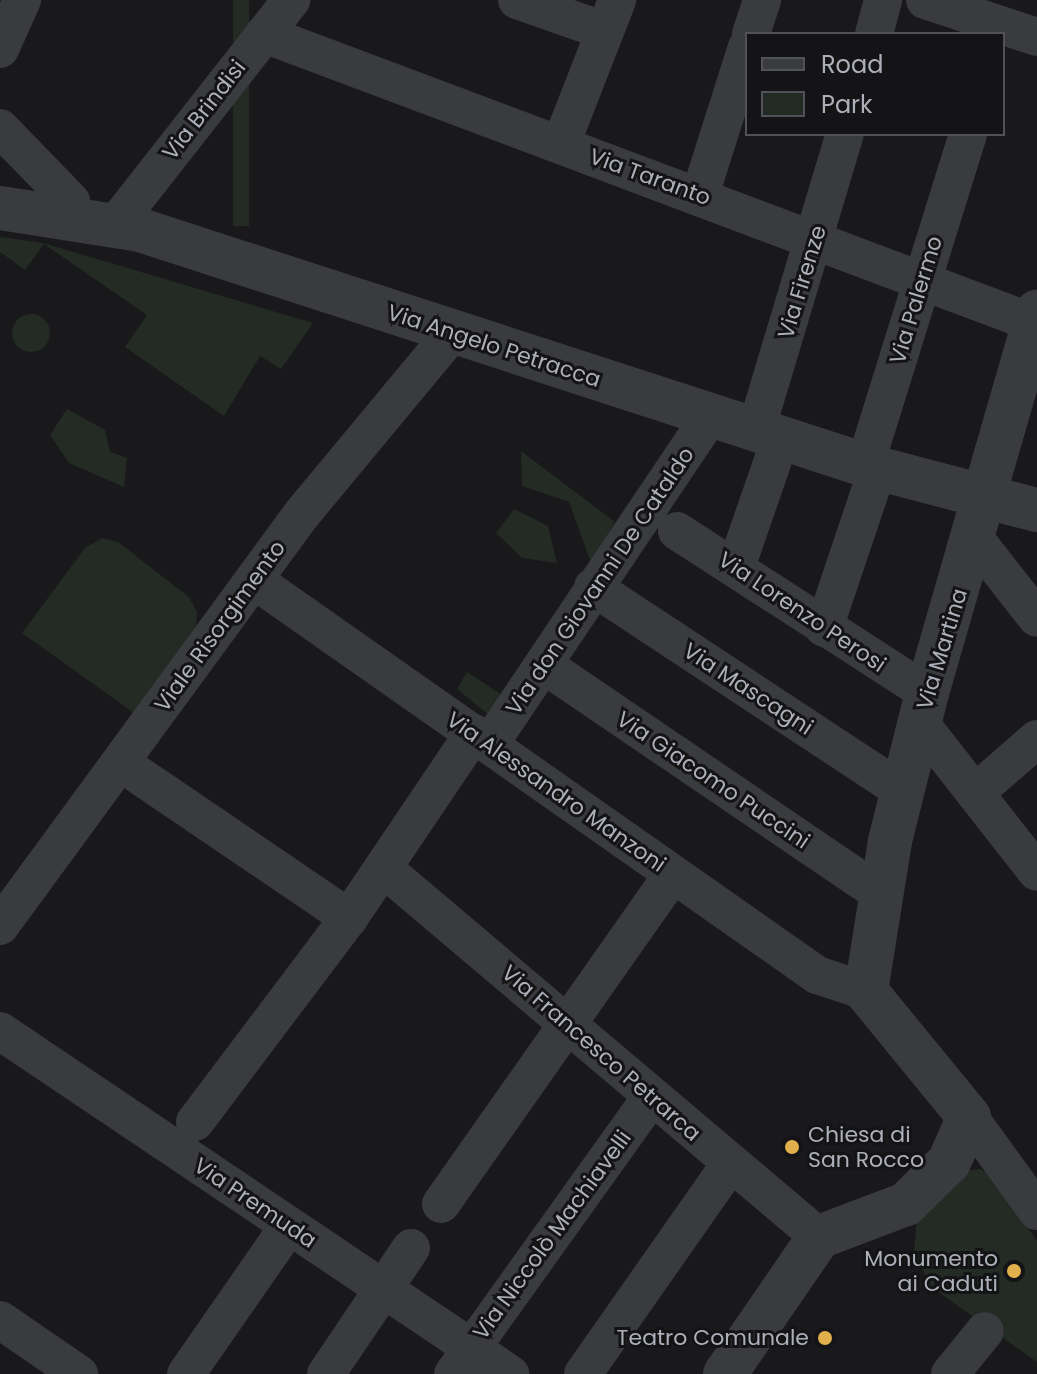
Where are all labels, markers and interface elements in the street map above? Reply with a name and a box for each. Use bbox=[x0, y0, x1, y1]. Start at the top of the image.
legend bbox=[745, 32, 1005, 136]
text: Road bbox=[821, 48, 883, 81]
street label: Via Brindisi bbox=[157, 55, 251, 165]
text: Park bbox=[821, 88, 872, 121]
street label: Via Taranto bbox=[586, 143, 714, 211]
street label: Via Firenze bbox=[772, 222, 832, 342]
street label: Via Palermo bbox=[884, 233, 948, 367]
street label: Via Angelo Petracca bbox=[384, 299, 604, 393]
street label: Via don Giovanni De Cataldo bbox=[500, 442, 700, 720]
street label: Viale Risorgimento bbox=[149, 535, 291, 717]
street label: Via Lorenzo Perosi bbox=[713, 546, 891, 678]
street label: Via Martina bbox=[911, 585, 973, 713]
street label: Via Mascagni bbox=[678, 637, 818, 741]
street label: Via Alessandro Manzoni bbox=[441, 706, 671, 878]
street label: Via Giacomo Puccini bbox=[612, 706, 814, 854]
street label: Via Francesco Petrarca bbox=[496, 959, 706, 1147]
place label: Chiesa di San Rocco bbox=[808, 1121, 924, 1172]
street label: Via Niccolò Machiavelli bbox=[467, 1125, 637, 1345]
marker: Chiesa di San Rocco bbox=[783, 1138, 801, 1156]
street label: Via Premuda bbox=[189, 1152, 321, 1254]
place label: Monumento ai Caduti bbox=[864, 1245, 998, 1296]
marker: Monumento ai Caduti bbox=[1005, 1262, 1023, 1280]
place label: Teatro Comunale bbox=[617, 1325, 809, 1351]
marker: Teatro Comunale bbox=[816, 1329, 834, 1347]

